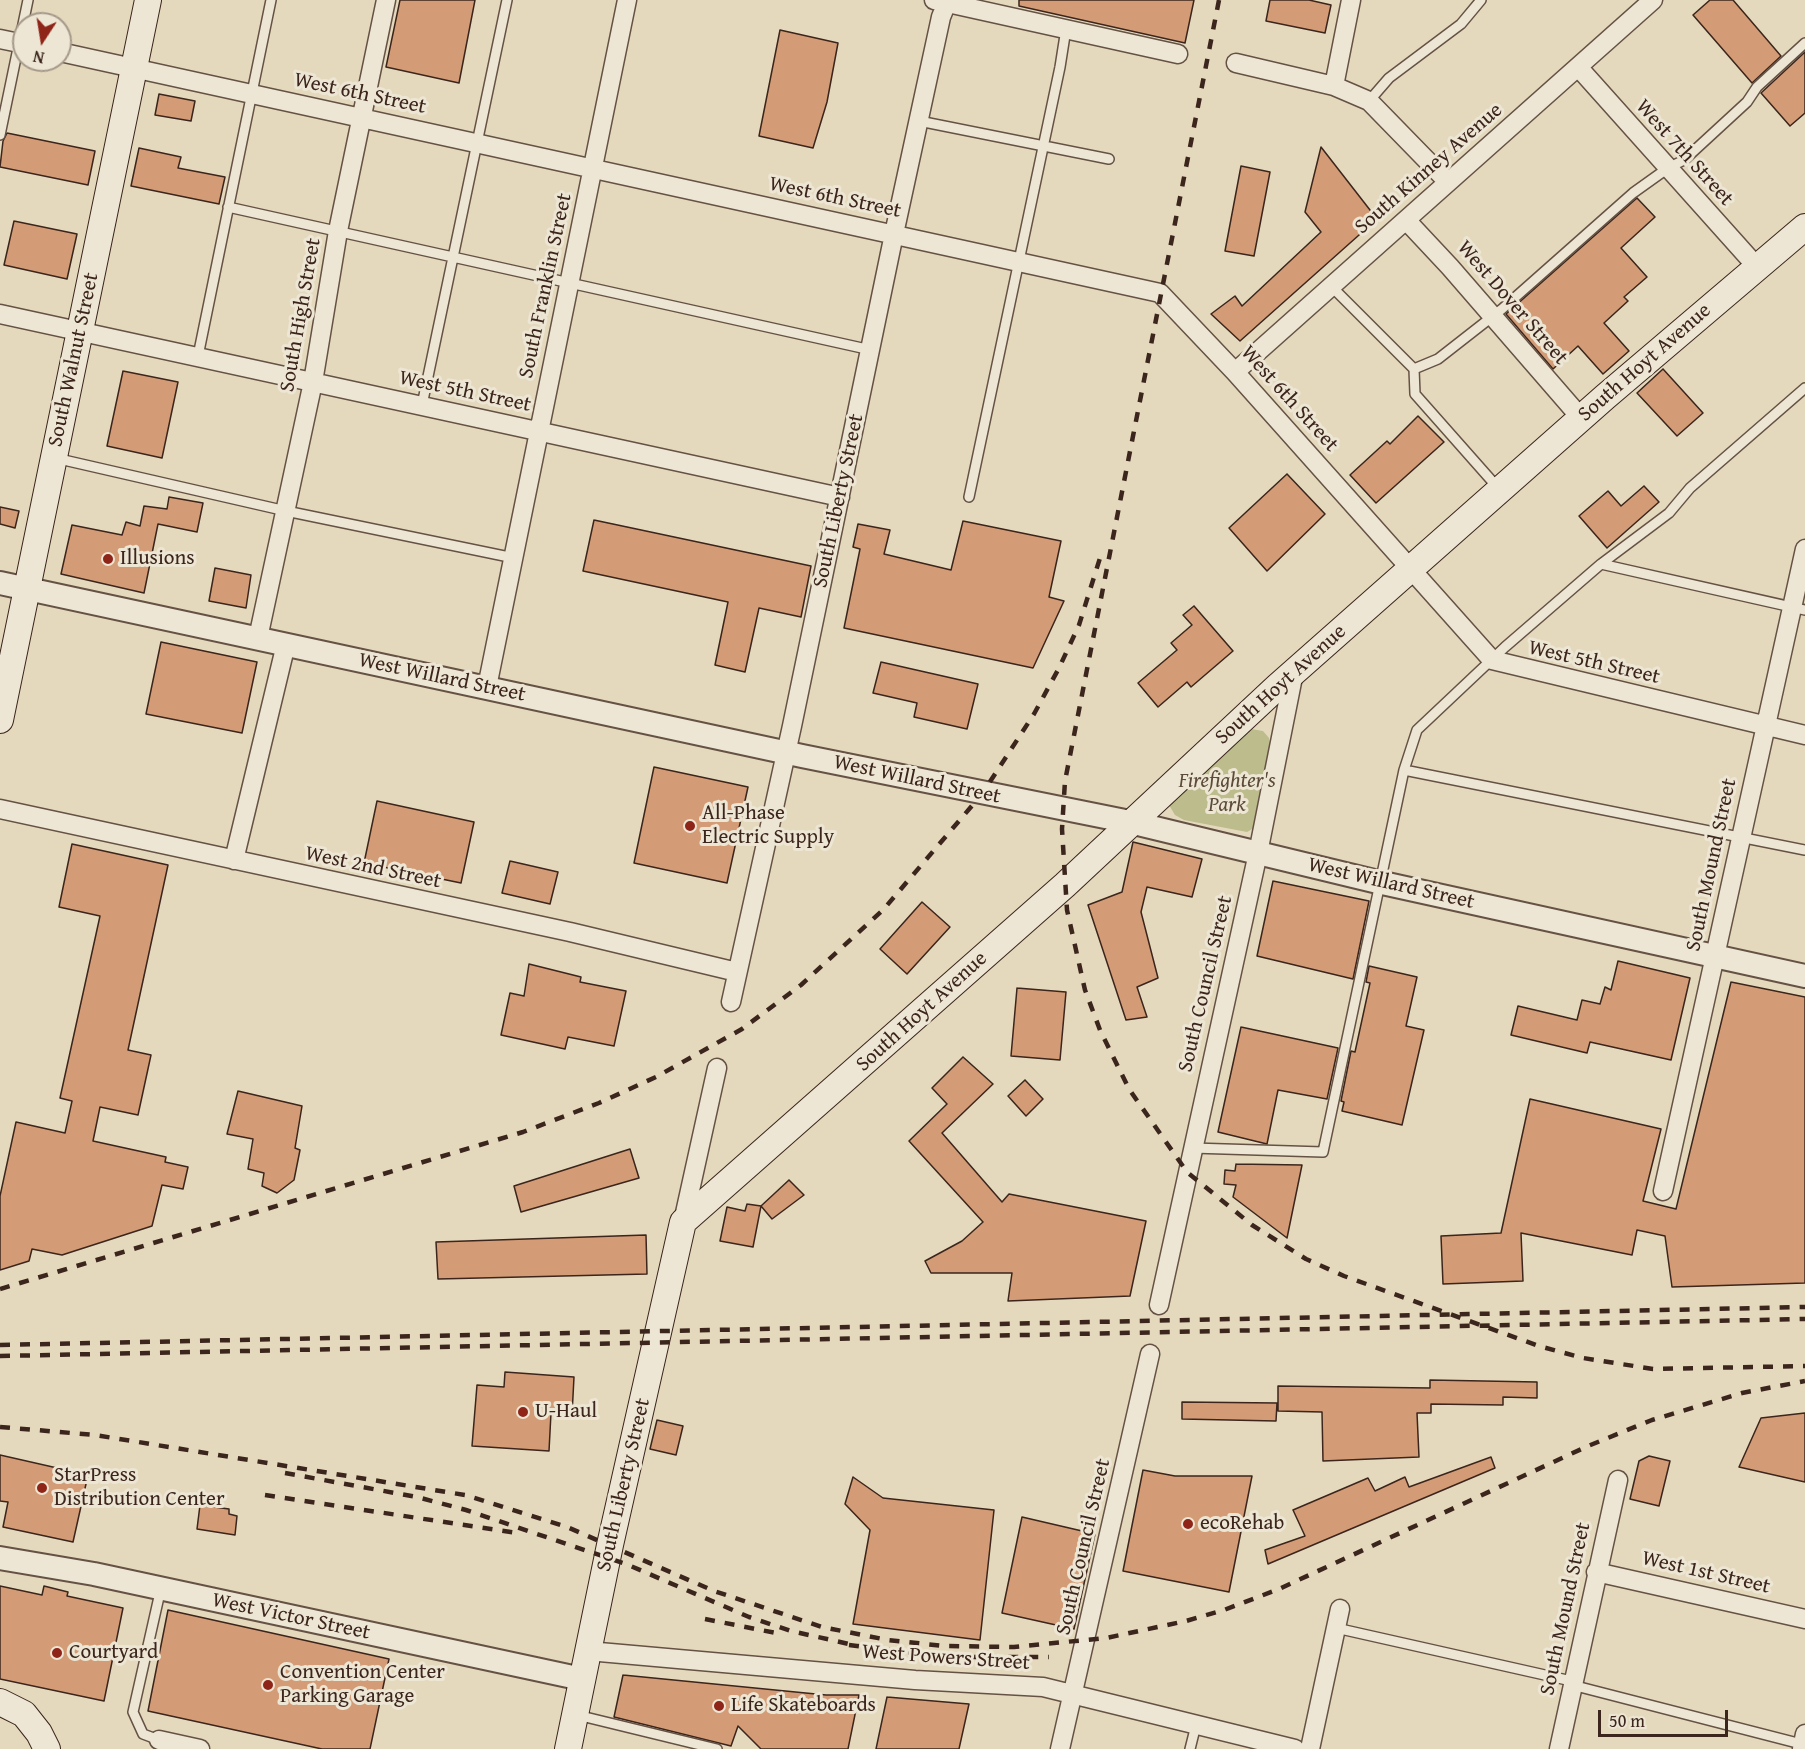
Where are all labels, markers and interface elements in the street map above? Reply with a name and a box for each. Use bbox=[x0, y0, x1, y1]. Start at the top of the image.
north arrow bbox=[12, 12, 72, 72]
text: N bbox=[31, 45, 46, 71]
street label: West 6th Street bbox=[292, 68, 428, 120]
street label: West 7th Street bbox=[1630, 95, 1738, 211]
street label: South Kinney Avenue bbox=[1350, 98, 1508, 240]
street label: West 6th Street bbox=[767, 172, 903, 224]
street label: South Franklin Street bbox=[514, 191, 578, 381]
street label: South High Street bbox=[275, 236, 327, 394]
street label: West Dover Street bbox=[1451, 236, 1573, 370]
street label: South Walnut Street bbox=[43, 271, 105, 449]
street label: South Hoyt Avenue bbox=[1573, 298, 1717, 428]
street label: West 6th Street bbox=[1235, 341, 1343, 457]
street label: West 5th Street bbox=[397, 366, 533, 418]
street label: South Liberty Street bbox=[808, 412, 870, 590]
place label: Illusions bbox=[120, 546, 195, 572]
marker: Illusions bbox=[101, 552, 115, 566]
street label: South Hoyt Avenue bbox=[1210, 619, 1352, 751]
street label: West 5th Street bbox=[1526, 636, 1662, 690]
street label: West Willard Street bbox=[356, 648, 528, 708]
street label: West Willard Street bbox=[831, 750, 1003, 810]
park label: Firefighter's Park bbox=[1178, 769, 1276, 819]
street label: South Mound Street bbox=[1681, 776, 1743, 954]
place label: All-Phase Electric Supply bbox=[702, 801, 834, 851]
marker: All-Phase Electric Supply bbox=[683, 819, 697, 833]
street label: West 2nd Street bbox=[303, 841, 443, 895]
street label: West Willard Street bbox=[1305, 853, 1477, 915]
street label: South Council Street bbox=[1173, 893, 1239, 1075]
street label: South Hoyt Avenue bbox=[851, 946, 993, 1078]
street label: South Liberty Street bbox=[592, 1396, 656, 1574]
place label: U-Haul bbox=[535, 1399, 597, 1425]
marker: U-Haul bbox=[516, 1405, 530, 1419]
street label: South Council Street bbox=[1051, 1456, 1117, 1638]
place label: StarPress Distribution Center bbox=[54, 1463, 225, 1513]
marker: StarPress Distribution Center bbox=[35, 1481, 49, 1495]
place label: ecoRehab bbox=[1200, 1511, 1284, 1537]
marker: ecoRehab bbox=[1181, 1517, 1195, 1531]
street label: South Mound Street bbox=[1535, 1520, 1597, 1698]
street label: West 1st Street bbox=[1639, 1546, 1773, 1600]
street label: West Victor Street bbox=[210, 1588, 372, 1646]
place label: Courtyard bbox=[69, 1640, 158, 1666]
street label: West Powers Street bbox=[861, 1640, 1031, 1676]
marker: Courtyard bbox=[50, 1646, 64, 1660]
place label: Convention Center Parking Garage bbox=[280, 1660, 445, 1710]
marker: Convention Center Parking Garage bbox=[261, 1678, 275, 1692]
place label: Life Skateboards bbox=[731, 1693, 876, 1719]
scale bar bbox=[1601, 1698, 1732, 1736]
marker: Life Skateboards bbox=[712, 1699, 726, 1713]
text: 50 m bbox=[1609, 1707, 1645, 1734]

